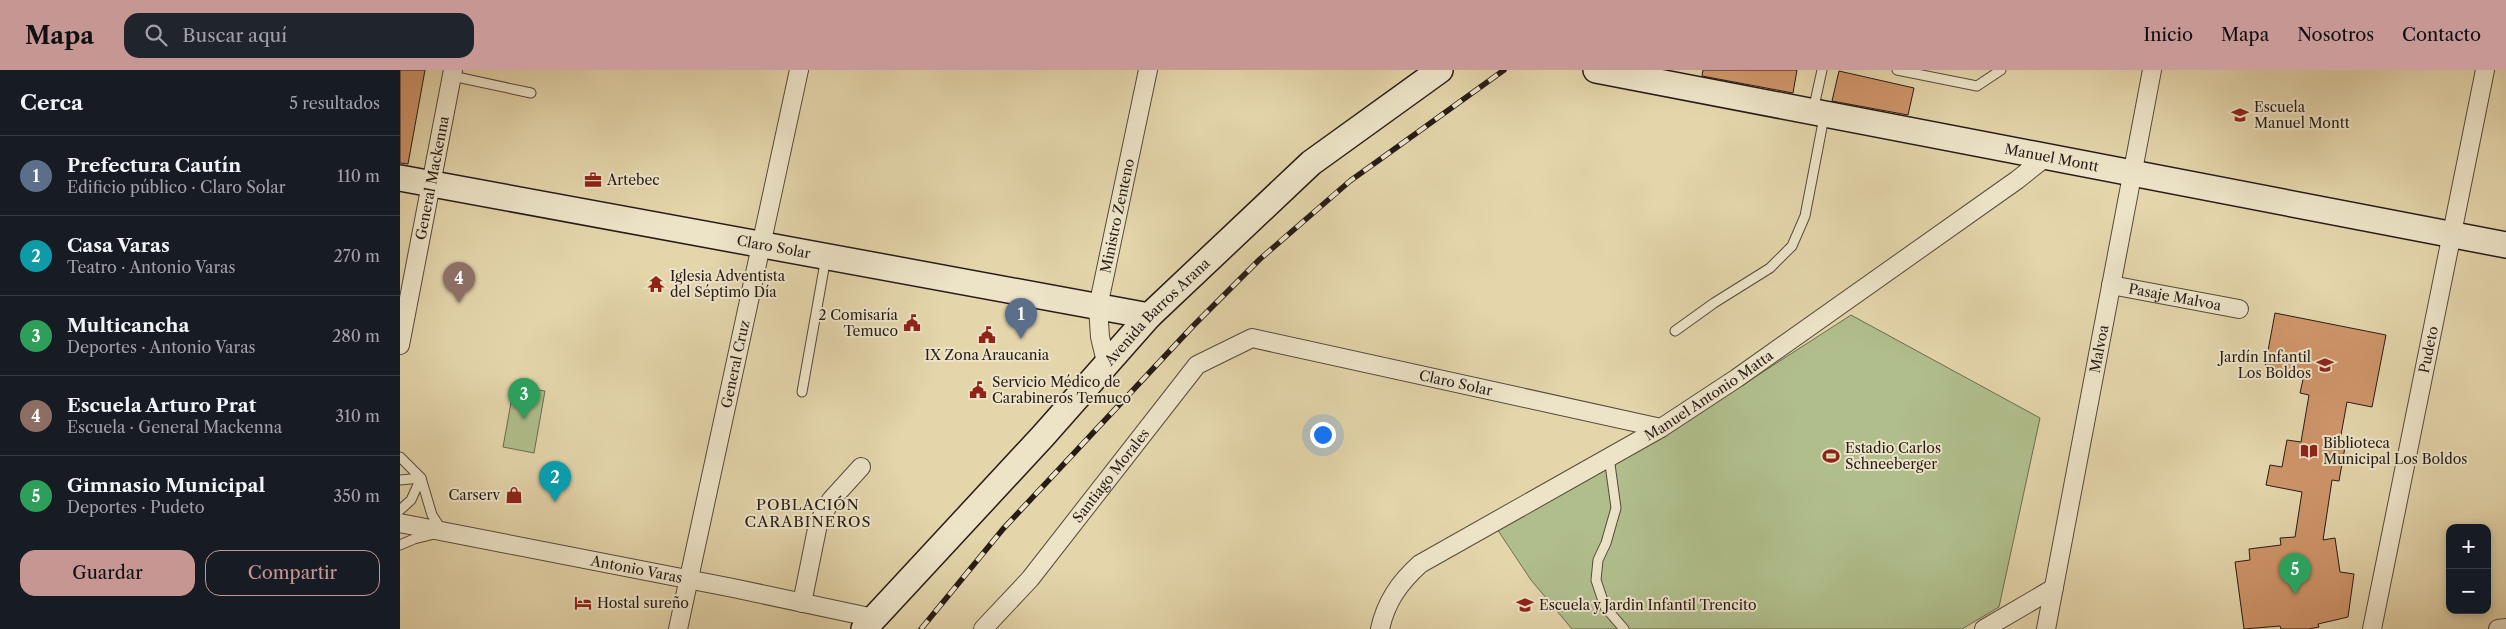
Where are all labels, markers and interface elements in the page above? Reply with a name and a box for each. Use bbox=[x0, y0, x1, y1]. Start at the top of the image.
search box bbox=[124, 13, 474, 58]
text: Mapa bbox=[25, 21, 94, 50]
icon: search bbox=[142, 21, 170, 49]
text: Buscar aquí bbox=[182, 24, 287, 47]
text: Inicio bbox=[2144, 24, 2193, 46]
text: Mapa bbox=[2221, 24, 2269, 46]
text: Nosotros bbox=[2297, 24, 2374, 46]
text: Contacto bbox=[2402, 24, 2481, 46]
text: Cerca bbox=[20, 90, 83, 115]
text: 5 resultados bbox=[289, 93, 380, 113]
place label: Escuela Manuel Montt bbox=[2254, 98, 2350, 132]
school or university icon: Escuela Manuel Montt bbox=[2230, 105, 2250, 125]
street label: General Mackenna bbox=[411, 114, 453, 242]
street label: Manuel Montt bbox=[2003, 140, 2100, 176]
text: Prefectura Cautín bbox=[67, 154, 241, 177]
street label: Ministro Zenteno bbox=[1096, 157, 1138, 275]
text: 1 bbox=[32, 166, 40, 186]
text: 110 m bbox=[337, 166, 380, 186]
office icon: Artebec bbox=[583, 170, 603, 190]
place label: Artebec bbox=[606, 171, 660, 189]
text: Edificio público · Claro Solar bbox=[67, 177, 286, 197]
street label: Claro Solar bbox=[735, 231, 812, 263]
text: Casa Varas bbox=[67, 234, 170, 257]
text: 2 bbox=[31, 246, 41, 266]
text: 270 m bbox=[334, 246, 380, 266]
street label: Avenida Barros Arana bbox=[1100, 254, 1214, 370]
text: Teatro · Antonio Varas bbox=[67, 257, 236, 277]
pin: 4 bbox=[443, 262, 475, 303]
place label: Iglesia Adventista del Séptimo Día bbox=[670, 267, 786, 301]
temple icon: Iglesia Adventista del Séptimo Día bbox=[646, 274, 666, 294]
street label: Pasaje Malvoa bbox=[2127, 279, 2223, 315]
pin: 1 bbox=[1005, 298, 1037, 339]
place label: 2 Comisaría Temuco bbox=[819, 306, 899, 340]
public building icon: 2 Comisaría Temuco bbox=[902, 313, 922, 333]
text: Multicancha bbox=[67, 314, 189, 337]
street label: General Cruz bbox=[717, 319, 754, 410]
street label: Malvoa bbox=[2086, 323, 2113, 375]
street label: Pudeto bbox=[2415, 324, 2442, 375]
public building icon: IX Zona Araucania bbox=[977, 325, 997, 345]
text: 3 bbox=[31, 326, 41, 346]
text: 280 m bbox=[332, 326, 380, 346]
text: Deportes · Antonio Varas bbox=[67, 337, 256, 357]
place label: IX Zona Araucania bbox=[925, 346, 1050, 364]
street label: Manuel Antonio Matta bbox=[1641, 346, 1777, 445]
place label: Jardín Infantil Los Boldos bbox=[2217, 348, 2311, 382]
school or university icon: Jardín Infantil Los Boldos bbox=[2315, 355, 2335, 375]
street label: Claro Solar bbox=[1417, 366, 1494, 400]
place label: Servicio Médico de Carabineros Temuco bbox=[992, 373, 1131, 407]
pin: 3 bbox=[508, 378, 540, 419]
public building icon: Servicio Médico de Carabineros Temuco bbox=[968, 380, 988, 400]
text: Escuela Arturo Prat bbox=[67, 394, 256, 417]
text: 4 bbox=[31, 406, 41, 426]
text: 310 m bbox=[335, 406, 380, 426]
text: Escuela · General Mackenna bbox=[67, 417, 282, 437]
your location bbox=[1310, 422, 1336, 448]
street label: Santiago Morales bbox=[1069, 425, 1153, 526]
place label: Biblioteca Municipal Los Boldos bbox=[2323, 434, 2467, 468]
place label: Estadio Carlos Schneeberger bbox=[1845, 439, 1941, 473]
library icon: Biblioteca Municipal Los Boldos bbox=[2299, 441, 2319, 461]
sports icon: Estadio Carlos Schneeberger bbox=[1821, 446, 1841, 466]
pin: 2 bbox=[539, 461, 571, 502]
text: Gimnasio Municipal bbox=[67, 474, 265, 497]
shop icon: Carserv bbox=[504, 485, 524, 505]
text: 5 bbox=[32, 486, 40, 506]
text: 350 m bbox=[333, 486, 380, 506]
place label: Carserv bbox=[449, 486, 500, 504]
district label: POBLACIÓN CARABINEROS bbox=[745, 495, 871, 531]
text: Deportes · Pudeto bbox=[67, 497, 205, 517]
map controls bbox=[2446, 524, 2491, 614]
button: + bbox=[2446, 524, 2491, 569]
button: Guardar bbox=[20, 550, 195, 596]
button: Compartir bbox=[205, 550, 380, 596]
street label: Antonio Varas bbox=[588, 551, 684, 587]
pin: 5 bbox=[2279, 553, 2311, 594]
button: − bbox=[2446, 569, 2491, 614]
hotel icon: Hostal sureño bbox=[573, 593, 593, 613]
place label: Hostal sureño bbox=[597, 594, 689, 612]
school or university icon: Escuela y Jardin Infantil Trencito bbox=[1515, 595, 1535, 615]
place label: Escuela y Jardin Infantil Trencito bbox=[1539, 596, 1756, 614]

